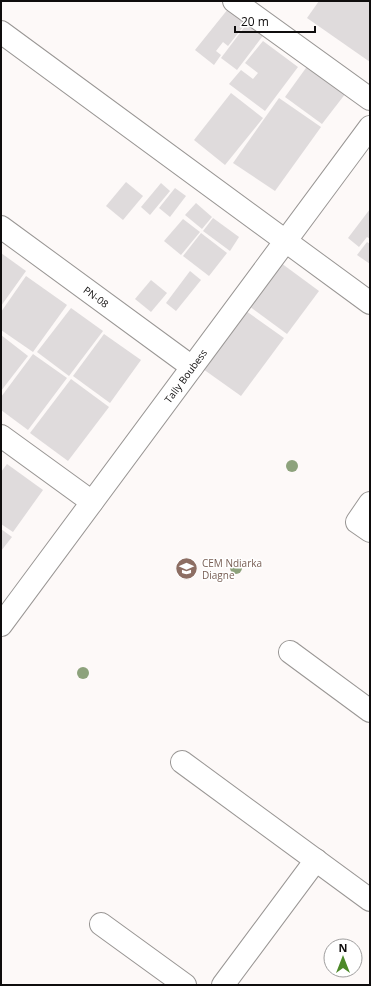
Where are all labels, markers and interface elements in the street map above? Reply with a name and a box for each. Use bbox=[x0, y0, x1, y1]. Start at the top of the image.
scale bar bbox=[235, 8, 315, 34]
text: 20 m bbox=[241, 13, 269, 30]
street label: PN-08 bbox=[81, 283, 112, 311]
street label: Tally Boubess bbox=[161, 346, 210, 406]
school or university icon: CEM Ndiarka Diagne bbox=[174, 556, 200, 582]
place label: CEM Ndiarka Diagne bbox=[202, 556, 262, 582]
north arrow bbox=[323, 938, 363, 978]
text: N bbox=[339, 940, 347, 955]

